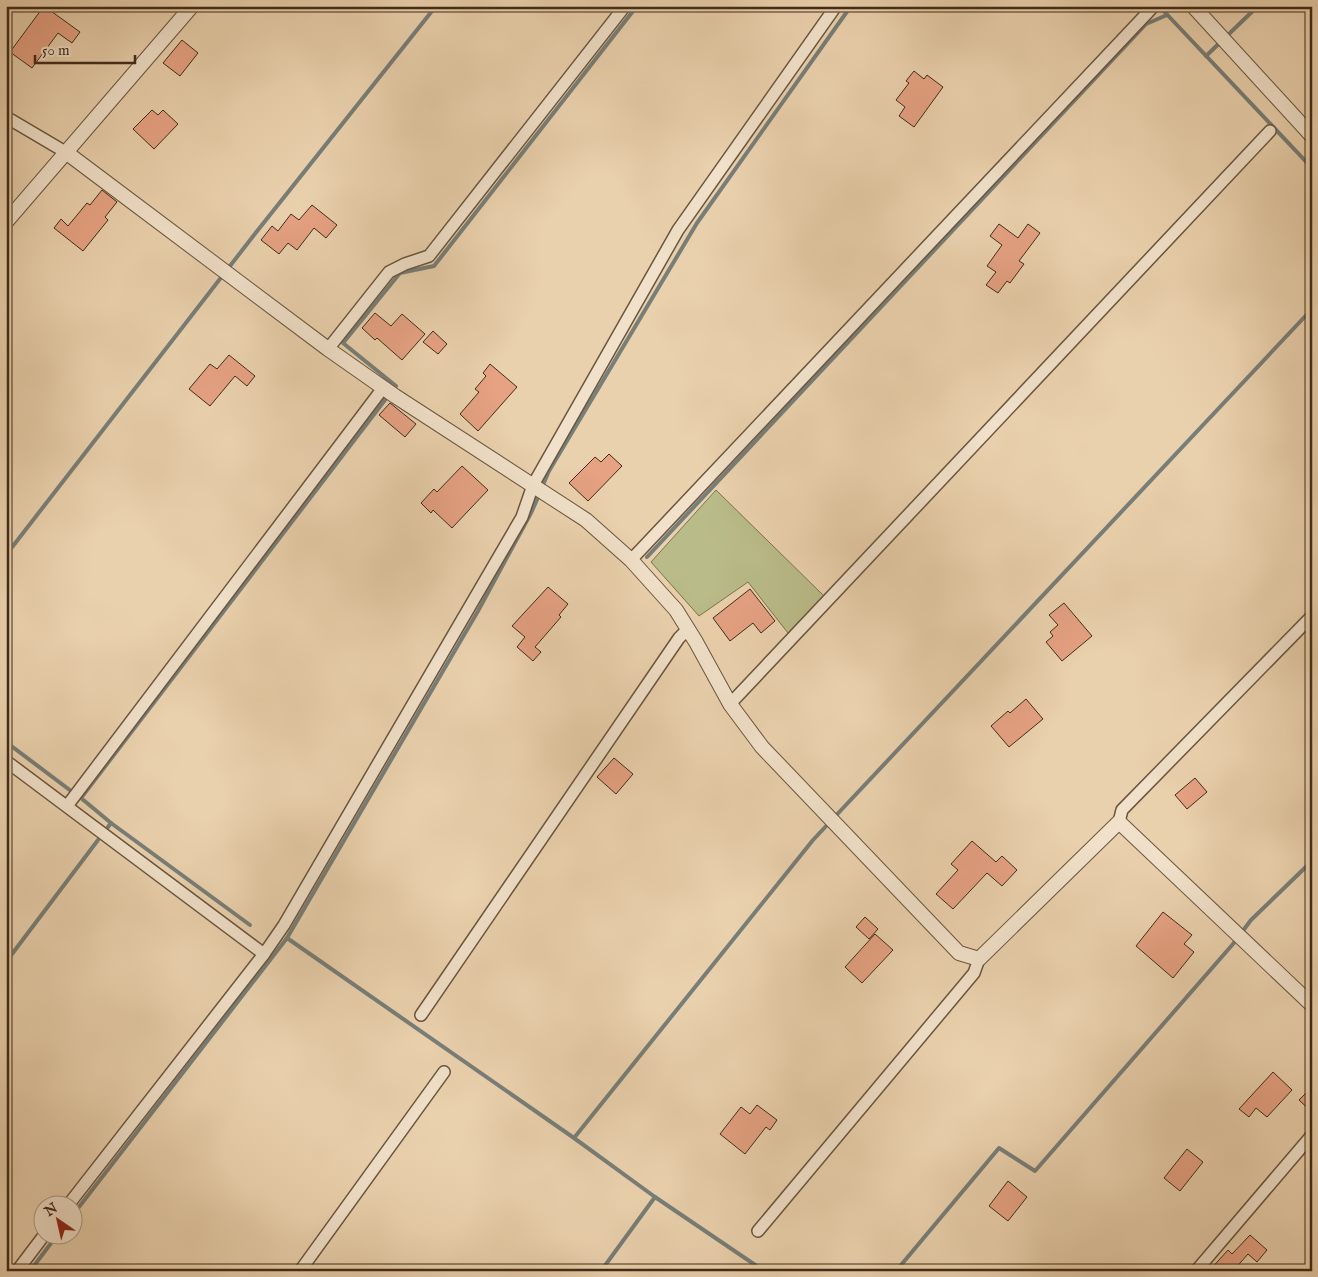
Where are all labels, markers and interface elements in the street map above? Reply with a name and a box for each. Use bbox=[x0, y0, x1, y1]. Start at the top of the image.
scale bar bbox=[35, 32, 135, 64]
text: 50 m bbox=[42, 41, 70, 60]
north arrow bbox=[32, 1194, 82, 1244]
text: N bbox=[40, 1199, 61, 1221]

